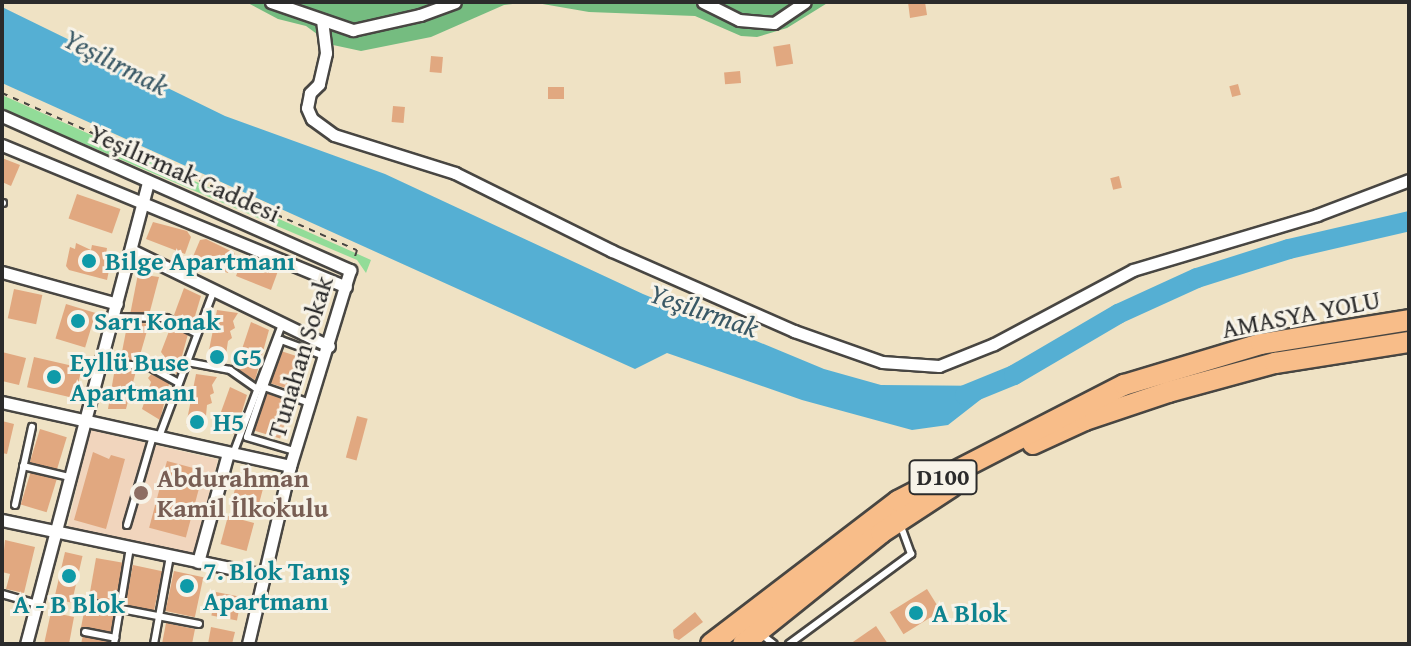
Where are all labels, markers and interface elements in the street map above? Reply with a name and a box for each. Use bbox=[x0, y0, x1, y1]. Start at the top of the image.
water label: Yeşilırmak bbox=[58, 21, 174, 103]
street label: Yeşilırmak Caddesi bbox=[85, 117, 285, 229]
place label: Bilge Apartmanı bbox=[105, 245, 295, 277]
marker: Bilge Apartmanı bbox=[80, 252, 98, 270]
street label: Tunahan Sokak bbox=[261, 272, 339, 442]
water label: Yeşilırmak bbox=[645, 276, 763, 344]
street label: AMASYA YOLU bbox=[1219, 283, 1383, 345]
place label: Sarı Konak bbox=[94, 305, 220, 337]
marker: Sarı Konak bbox=[69, 312, 87, 330]
place label: G5 bbox=[233, 341, 262, 373]
place label: Eyllü Buse Apartmanı bbox=[70, 346, 196, 408]
marker: G5 bbox=[208, 348, 226, 366]
marker: Eyllü Buse Apartmanı bbox=[45, 368, 63, 386]
place label: H5 bbox=[213, 406, 244, 438]
marker: H5 bbox=[188, 413, 206, 431]
road number: D100 bbox=[907, 457, 979, 497]
place label: Abdurahman Kamil İlkokulu bbox=[157, 462, 328, 524]
marker: Abdurahman Kamil İlkokulu bbox=[132, 484, 150, 502]
place label: 7. Blok Tanış Apartmanı bbox=[203, 555, 350, 616]
marker: A - B Blok bbox=[60, 567, 78, 585]
marker: 7. Blok Tanış Apartmanı bbox=[178, 577, 196, 595]
place label: A - B Blok bbox=[13, 588, 125, 620]
place label: A Blok bbox=[932, 597, 1007, 629]
marker: A Blok bbox=[907, 604, 925, 622]

